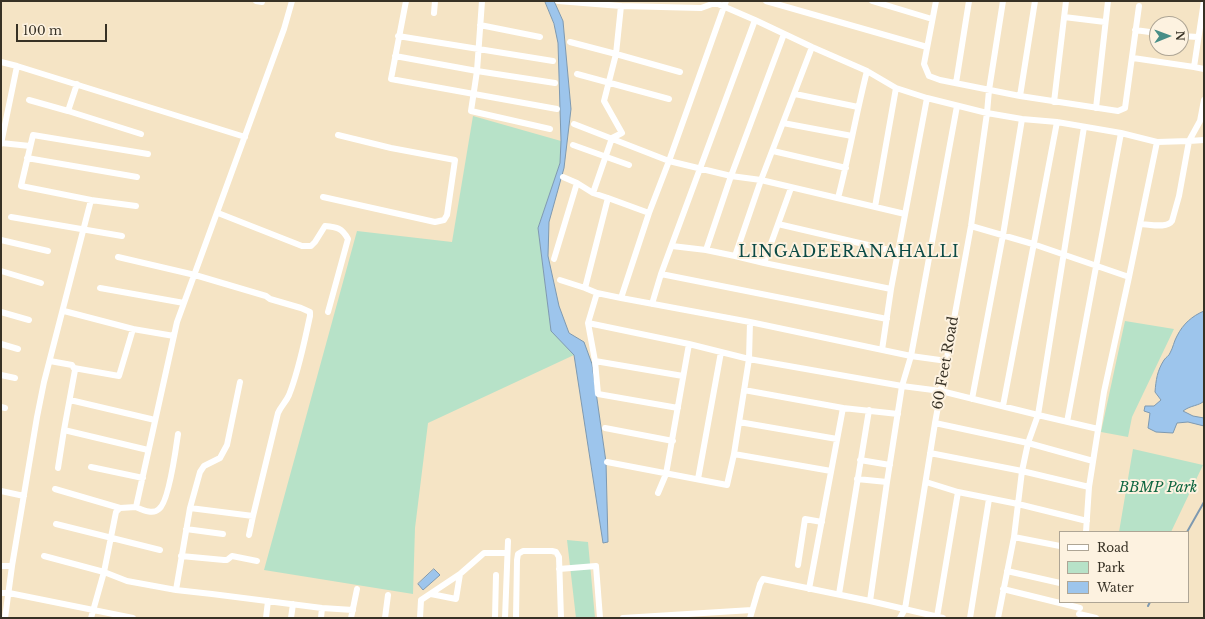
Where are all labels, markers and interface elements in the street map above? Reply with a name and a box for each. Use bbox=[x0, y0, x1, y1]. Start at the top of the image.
scale bar bbox=[18, 16, 109, 42]
north arrow bbox=[1149, 16, 1189, 56]
text: 100 m bbox=[23, 23, 62, 38]
text: N bbox=[1173, 31, 1187, 41]
district label: LINGADEERANAHALLI bbox=[738, 242, 960, 262]
street label: 60 Feet Road bbox=[930, 315, 962, 411]
park label: BBMP Park bbox=[1119, 480, 1197, 496]
legend bbox=[1059, 531, 1189, 603]
text: Road bbox=[1097, 540, 1129, 555]
text: Park bbox=[1097, 560, 1125, 575]
text: Water bbox=[1097, 580, 1134, 595]

